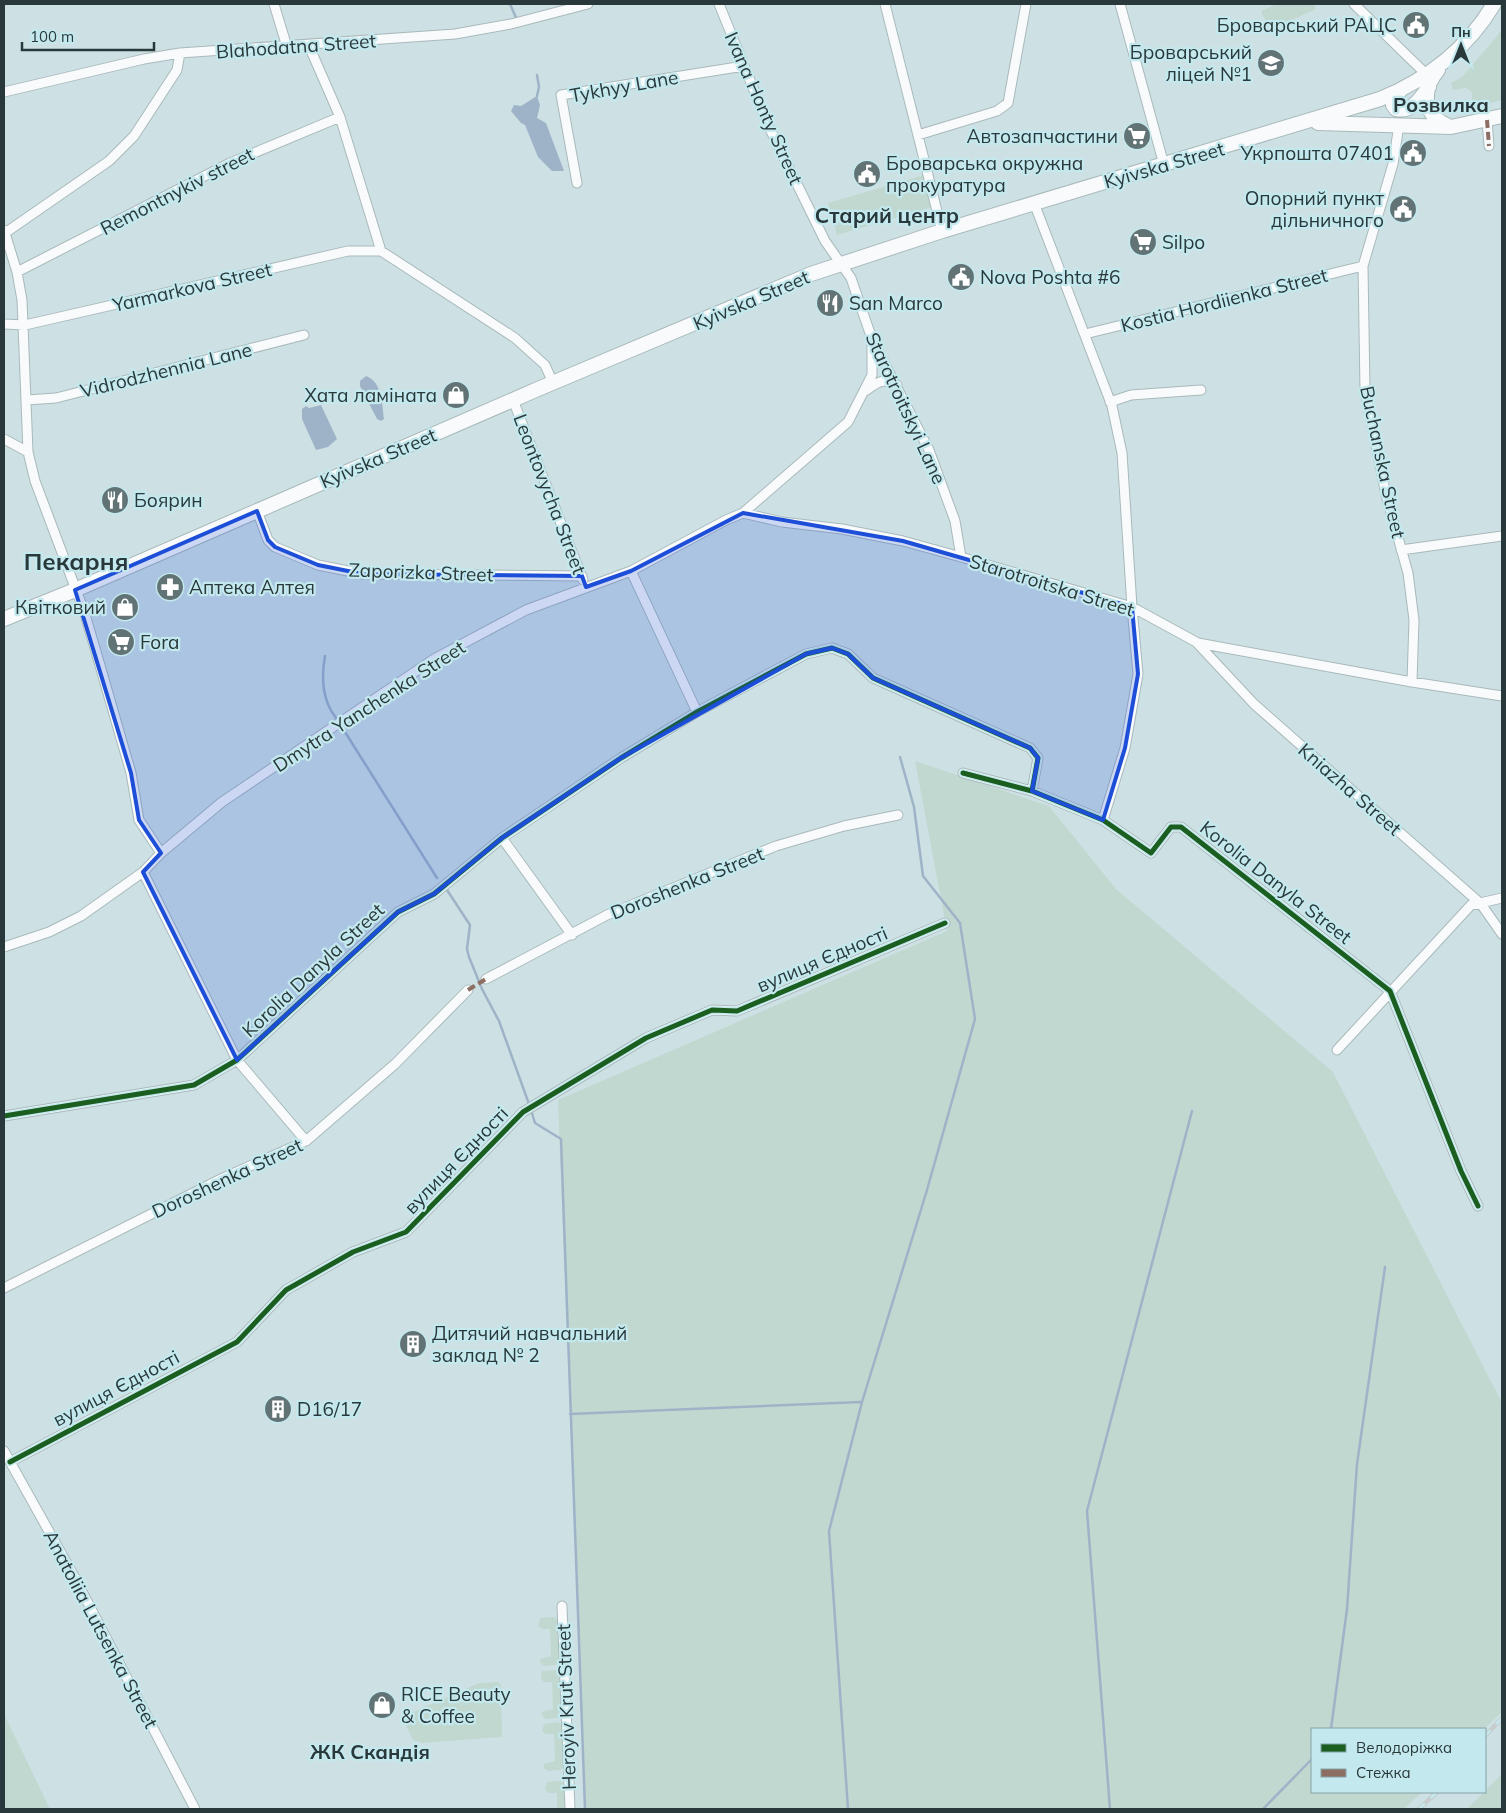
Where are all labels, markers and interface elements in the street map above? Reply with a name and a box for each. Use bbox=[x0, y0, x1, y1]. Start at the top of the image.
public building icon: Броварський РАЦС bbox=[1401, 10, 1431, 40]
place label: Броварський РАЦС bbox=[1217, 13, 1397, 37]
scale bar bbox=[22, 20, 155, 52]
north arrow bbox=[1436, 20, 1486, 70]
text: Пн bbox=[1451, 23, 1471, 41]
text: 100 m bbox=[30, 27, 74, 46]
street label: Blahodatna Street bbox=[215, 28, 377, 64]
street label: Ivana Honty Street bbox=[720, 28, 809, 188]
place label: Броварський ліцей №1 bbox=[1130, 40, 1252, 86]
school or university icon: Броварський ліцей №1 bbox=[1256, 48, 1286, 78]
street label: Tykhyy Lane bbox=[568, 65, 680, 107]
district label: Розвилка bbox=[1393, 92, 1489, 117]
supermarket icon: Автозапчастини bbox=[1122, 121, 1152, 151]
place label: Автозапчастини bbox=[967, 124, 1118, 148]
street label: Kyivska Street bbox=[1101, 136, 1227, 194]
public building icon: Укрпошта 07401 bbox=[1398, 138, 1428, 168]
place label: Укрпошта 07401 bbox=[1239, 141, 1394, 165]
street label: Remontnykiv street bbox=[96, 142, 258, 240]
place label: Броварська окружна прокуратура bbox=[886, 151, 1083, 197]
public building icon: Броварська окружна прокуратура bbox=[852, 159, 882, 189]
place label: Опорний пункт дільничного bbox=[1245, 186, 1384, 232]
public building icon: Опорний пункт дільничного bbox=[1388, 194, 1418, 224]
district label: Старий центр bbox=[815, 202, 959, 228]
supermarket icon: Silpo bbox=[1128, 227, 1158, 257]
place label: Silpo bbox=[1162, 230, 1205, 254]
street label: Yarmarkova Street bbox=[109, 257, 274, 317]
public building icon: Nova Poshta #6 bbox=[946, 262, 976, 292]
street label: Kostia Hordiienka Street bbox=[1118, 263, 1330, 337]
street label: Kyivska Street bbox=[689, 265, 813, 335]
place label: Nova Poshta #6 bbox=[980, 265, 1120, 289]
restaurant icon: San Marco bbox=[815, 288, 845, 318]
place label: San Marco bbox=[849, 291, 943, 315]
street label: Starotroitskyi Lane bbox=[860, 328, 952, 488]
street label: Vidrodzhennia Lane bbox=[78, 337, 254, 403]
shop icon: Хата ламіната bbox=[441, 380, 471, 410]
place label: Хата ламіната bbox=[304, 383, 437, 407]
street label: Buchanska Street bbox=[1355, 384, 1411, 541]
street label: Leontovycha Street bbox=[508, 411, 592, 578]
street label: Kyivska Street bbox=[316, 423, 440, 493]
restaurant icon: Боярин bbox=[100, 485, 130, 515]
place label: Боярин bbox=[134, 488, 203, 512]
district label: Пекарня bbox=[24, 546, 128, 576]
street label: Starotroitska Street bbox=[967, 549, 1138, 622]
street label: Zaporizka Street bbox=[348, 557, 494, 587]
pharmacy icon: Аптека Алтея bbox=[155, 572, 185, 602]
place label: Аптека Алтея bbox=[189, 575, 315, 599]
shop icon: Квітковий bbox=[110, 592, 140, 622]
place label: Квітковий bbox=[15, 595, 106, 619]
supermarket icon: Fora bbox=[106, 627, 136, 657]
place label: Fora bbox=[140, 630, 179, 654]
street label: Dmytra Yanchenka Street bbox=[269, 635, 470, 777]
street label: Kniazha Street bbox=[1293, 738, 1407, 841]
street label: Korolia Danyla Street bbox=[1195, 815, 1357, 949]
street label: Doroshenka Street bbox=[607, 841, 768, 925]
street label: Korolia Danyla Street bbox=[237, 898, 389, 1042]
street label: вулиця Єдності bbox=[753, 921, 891, 997]
street label: вулиця Єдності bbox=[399, 1101, 513, 1219]
street label: Doroshenka Street bbox=[148, 1132, 306, 1223]
place label: Дитячий навчальний заклад № 2 bbox=[432, 1321, 627, 1367]
building icon: Дитячий навчальний заклад № 2 bbox=[398, 1329, 428, 1359]
street label: вулиця Єдності bbox=[49, 1345, 183, 1431]
building icon: D16/17 bbox=[263, 1394, 293, 1424]
place label: D16/17 bbox=[297, 1397, 362, 1421]
street label: Anatoliia Lutsenka Street bbox=[39, 1526, 164, 1733]
street label: Heroyiv Krut Street bbox=[551, 1623, 581, 1790]
place label: RICE Beauty & Coffee bbox=[401, 1682, 511, 1728]
shop icon: RICE Beauty & Coffee bbox=[367, 1690, 397, 1720]
legend bbox=[1311, 1728, 1486, 1793]
text: Велодоріжка bbox=[1356, 1738, 1452, 1757]
district label: ЖК Скандія bbox=[310, 1739, 430, 1764]
text: Стежка bbox=[1356, 1763, 1411, 1782]

